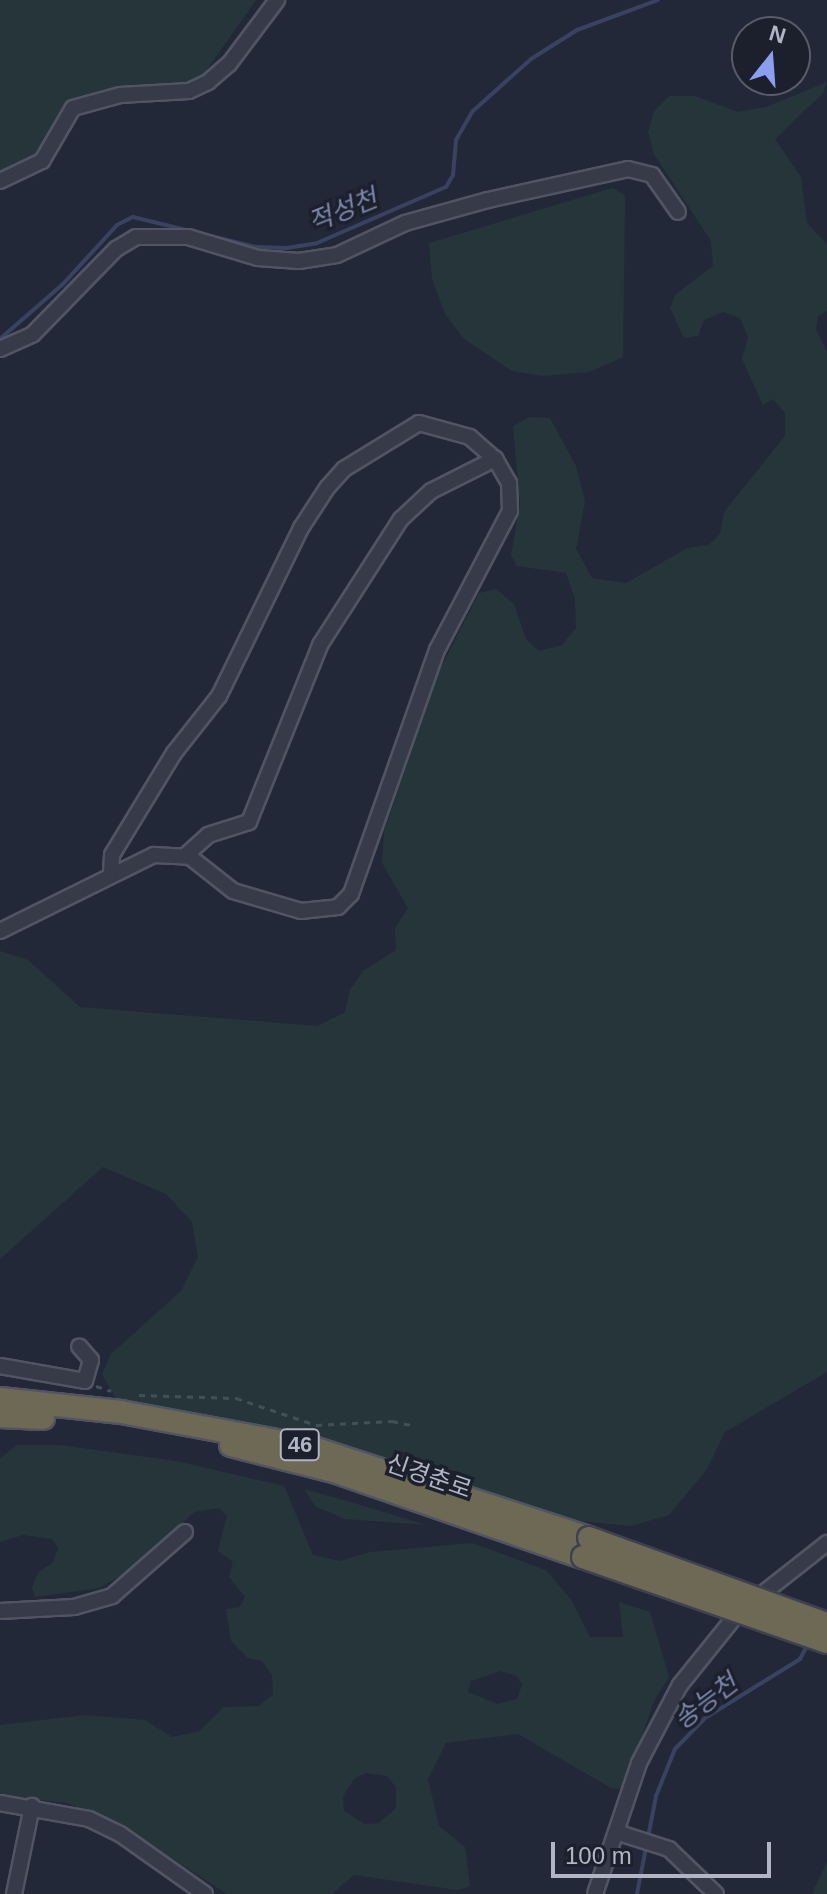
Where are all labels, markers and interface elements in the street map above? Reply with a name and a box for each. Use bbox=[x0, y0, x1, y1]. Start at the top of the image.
north arrow bbox=[731, 16, 811, 96]
text: N bbox=[766, 20, 789, 49]
water label: 적성천 bbox=[304, 183, 382, 239]
road number: 46 bbox=[278, 1427, 322, 1463]
street label: 신경춘로 bbox=[383, 1448, 475, 1504]
water label: 송능천 bbox=[668, 1668, 744, 1736]
scale bar bbox=[555, 1826, 775, 1876]
text: 100 m bbox=[565, 1842, 632, 1869]

